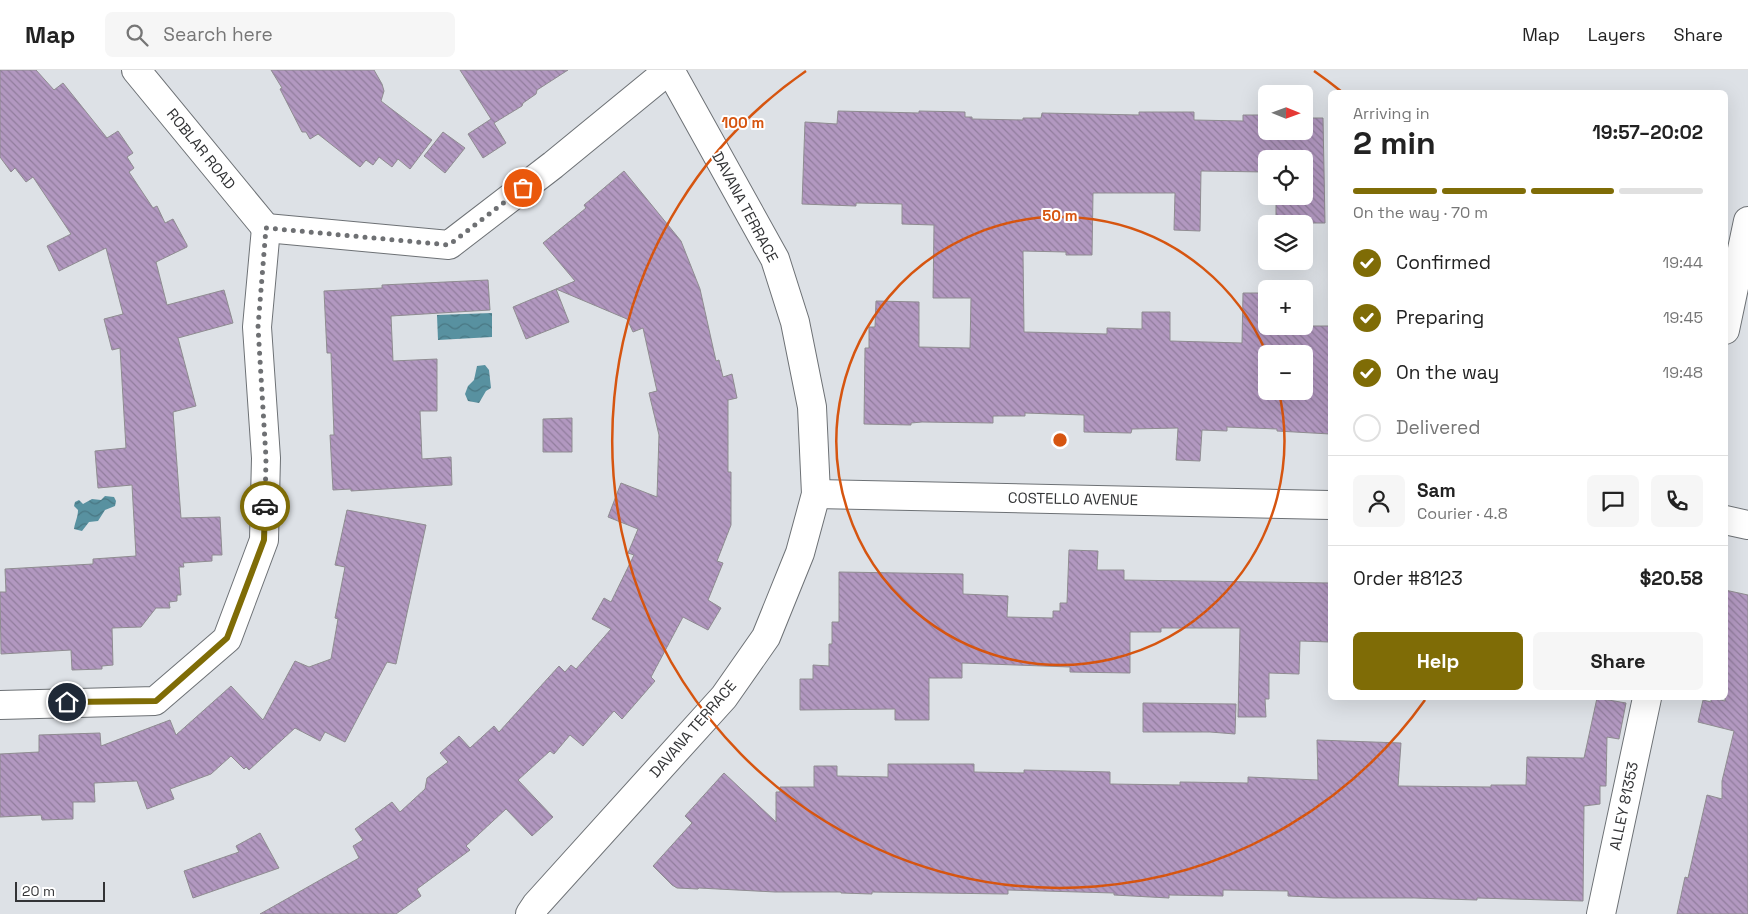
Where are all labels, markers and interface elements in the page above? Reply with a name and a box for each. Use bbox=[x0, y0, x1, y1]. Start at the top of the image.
search box bbox=[105, 12, 455, 57]
text: Map bbox=[25, 19, 75, 50]
icon: search bbox=[123, 21, 151, 49]
text: Search here bbox=[163, 22, 273, 47]
text: Map bbox=[1522, 23, 1560, 46]
text: Layers bbox=[1588, 23, 1645, 46]
text: Share bbox=[1673, 23, 1723, 46]
north arrow bbox=[1258, 85, 1312, 140]
map controls bbox=[1258, 85, 1313, 400]
text: Arriving in bbox=[1353, 103, 1430, 124]
street label: ROBLAR ROAD bbox=[163, 104, 240, 193]
text: 100 m bbox=[722, 113, 764, 132]
text: 19:57–20:02 bbox=[1592, 120, 1703, 145]
text: 2 min bbox=[1353, 123, 1436, 163]
street label: DAVANA TERRACE bbox=[708, 148, 783, 265]
button: locate bbox=[1258, 150, 1313, 205]
pin bbox=[502, 167, 544, 209]
icon: bag bbox=[509, 174, 537, 202]
text: On the way · 70 m bbox=[1353, 202, 1488, 223]
text: 50 m bbox=[1042, 206, 1078, 225]
button: layers bbox=[1258, 215, 1313, 270]
icon: check bbox=[1353, 249, 1381, 277]
text: Confirmed bbox=[1396, 250, 1491, 275]
text: 19:44 bbox=[1662, 252, 1703, 273]
button: + bbox=[1258, 280, 1313, 335]
icon: check bbox=[1353, 304, 1381, 332]
text: Preparing bbox=[1396, 305, 1484, 330]
text: 19:45 bbox=[1663, 307, 1703, 328]
button: − bbox=[1258, 345, 1313, 400]
icon: check bbox=[1353, 359, 1381, 387]
text: On the way bbox=[1396, 360, 1499, 385]
text: 19:48 bbox=[1663, 362, 1703, 383]
text: Delivered bbox=[1396, 415, 1481, 440]
centre of rings bbox=[1051, 431, 1069, 449]
button: person bbox=[1353, 475, 1405, 527]
button: chat bbox=[1587, 475, 1639, 527]
button: phone bbox=[1651, 475, 1703, 527]
text: Sam bbox=[1417, 478, 1456, 503]
courier bbox=[240, 481, 290, 531]
street label: COSTELLO AVENUE bbox=[1008, 488, 1138, 509]
icon: car bbox=[251, 492, 279, 520]
text: Courier · 4.8 bbox=[1417, 503, 1508, 524]
text: Order #8123 bbox=[1353, 566, 1463, 591]
text: $20.58 bbox=[1640, 566, 1703, 591]
button: Help bbox=[1353, 632, 1523, 690]
button: Share bbox=[1533, 632, 1703, 690]
street label: DAVANA TERRACE bbox=[645, 676, 740, 781]
pin bbox=[46, 681, 88, 723]
icon: home bbox=[53, 688, 81, 716]
street label: ALLEY 81353 bbox=[1605, 760, 1642, 852]
scale bar bbox=[15, 879, 105, 902]
text: 20 m bbox=[22, 882, 55, 900]

